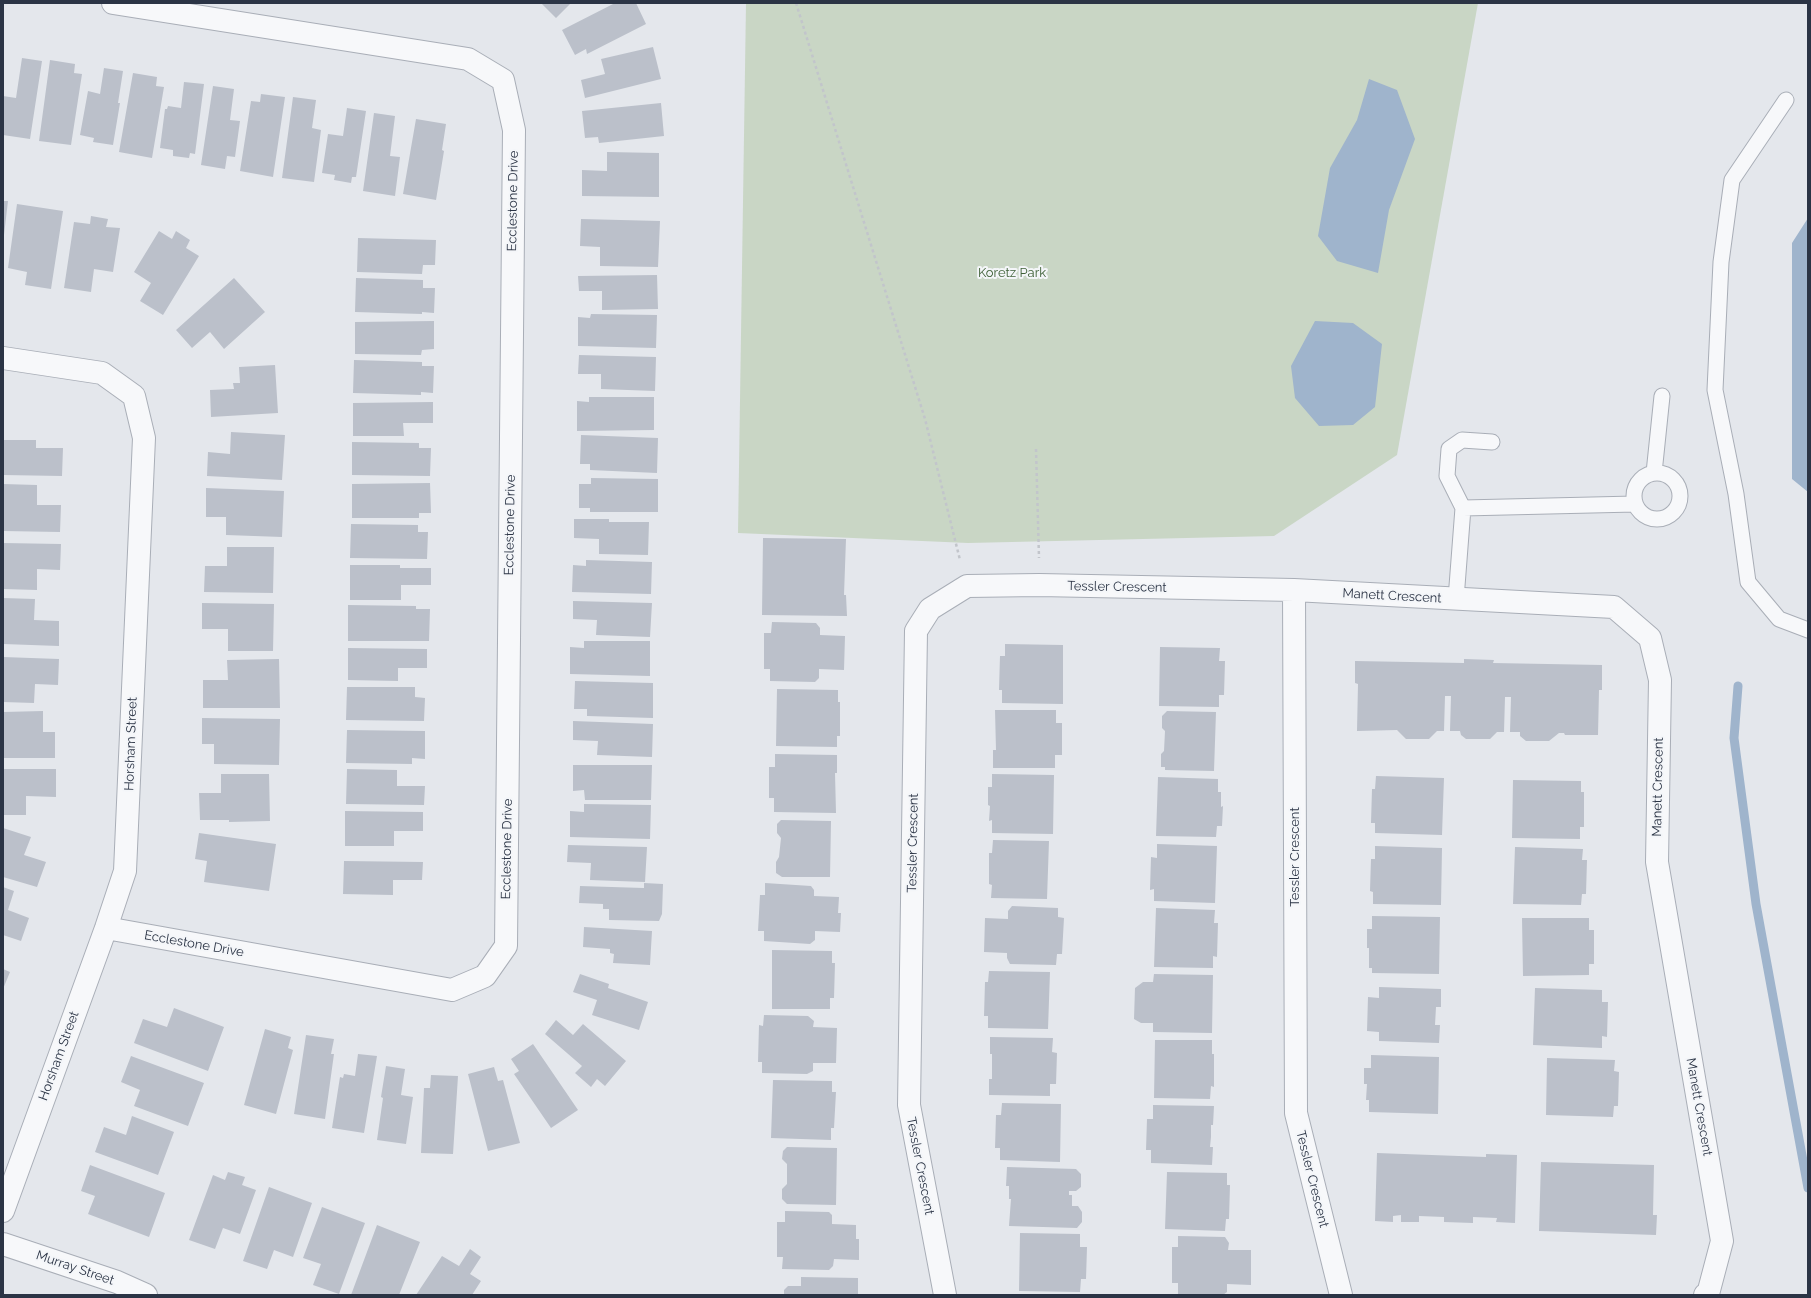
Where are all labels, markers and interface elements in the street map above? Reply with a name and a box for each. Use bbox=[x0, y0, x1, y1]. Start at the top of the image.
street label: Ecclestone Drive bbox=[504, 150, 522, 252]
park label: Koretz Park bbox=[978, 265, 1046, 281]
street label: Ecclestone Drive bbox=[501, 474, 519, 576]
street label: Tessler Crescent bbox=[1067, 578, 1167, 596]
street label: Manett Crescent bbox=[1342, 586, 1442, 606]
street label: Horsham Street bbox=[122, 697, 140, 791]
street label: Manett Crescent bbox=[1649, 737, 1667, 837]
street label: Tessler Crescent bbox=[904, 793, 922, 893]
street label: Ecclestone Drive bbox=[498, 798, 516, 900]
street label: Tessler Crescent bbox=[1287, 807, 1303, 907]
street label: Ecclestone Drive bbox=[143, 928, 245, 960]
street label: Horsham Street bbox=[36, 1009, 82, 1103]
street label: Manett Crescent bbox=[1683, 1057, 1715, 1157]
street label: Tessler Crescent bbox=[903, 1116, 937, 1216]
street label: Tessler Crescent bbox=[1292, 1129, 1332, 1229]
street label: Murray Street bbox=[34, 1247, 116, 1289]

